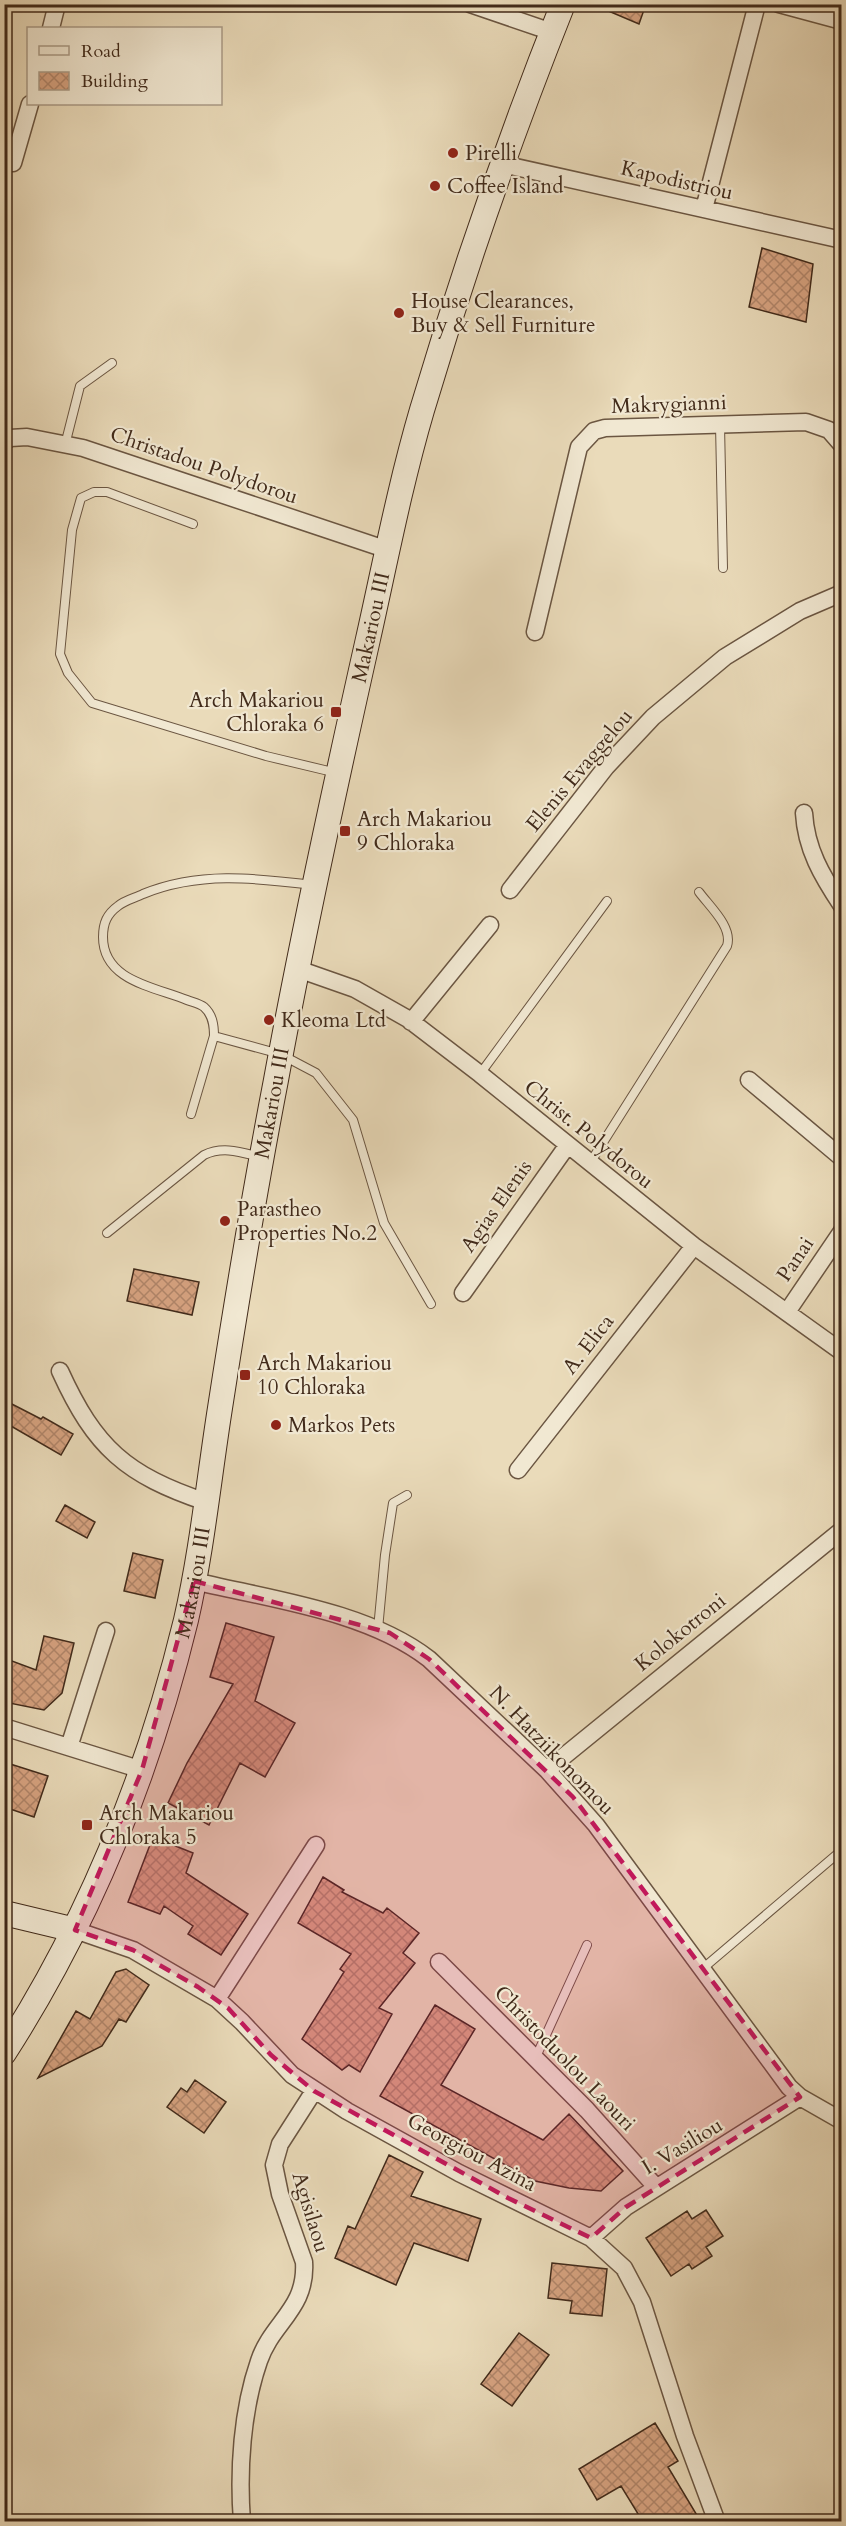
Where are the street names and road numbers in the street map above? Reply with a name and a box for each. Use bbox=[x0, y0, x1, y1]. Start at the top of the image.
street label: Kapodistriou bbox=[618, 153, 736, 207]
street label: Makrygianni bbox=[611, 388, 727, 421]
street label: Christadou Polydorou bbox=[106, 420, 302, 511]
street label: Makariou III bbox=[345, 569, 397, 686]
street label: Elenis Evaggelou bbox=[519, 703, 639, 838]
street label: Makariou III bbox=[248, 1045, 297, 1161]
street label: Christ. Polydorou bbox=[518, 1073, 660, 1196]
street label: Agias Elenis bbox=[454, 1154, 539, 1258]
street label: Panai bbox=[770, 1231, 821, 1287]
street label: A. Elica bbox=[556, 1308, 621, 1380]
street label: Makariou III bbox=[168, 1525, 218, 1641]
street label: Kolokotroni bbox=[629, 1587, 732, 1678]
street label: N. Hatziikonomou bbox=[482, 1679, 621, 1822]
street label: Christoduolou Laouri bbox=[487, 1979, 642, 2138]
street label: Georgiou Azina bbox=[402, 2106, 542, 2199]
street label: I. Vasiliou bbox=[636, 2111, 728, 2182]
street label: Agisilaou bbox=[285, 2168, 336, 2256]

